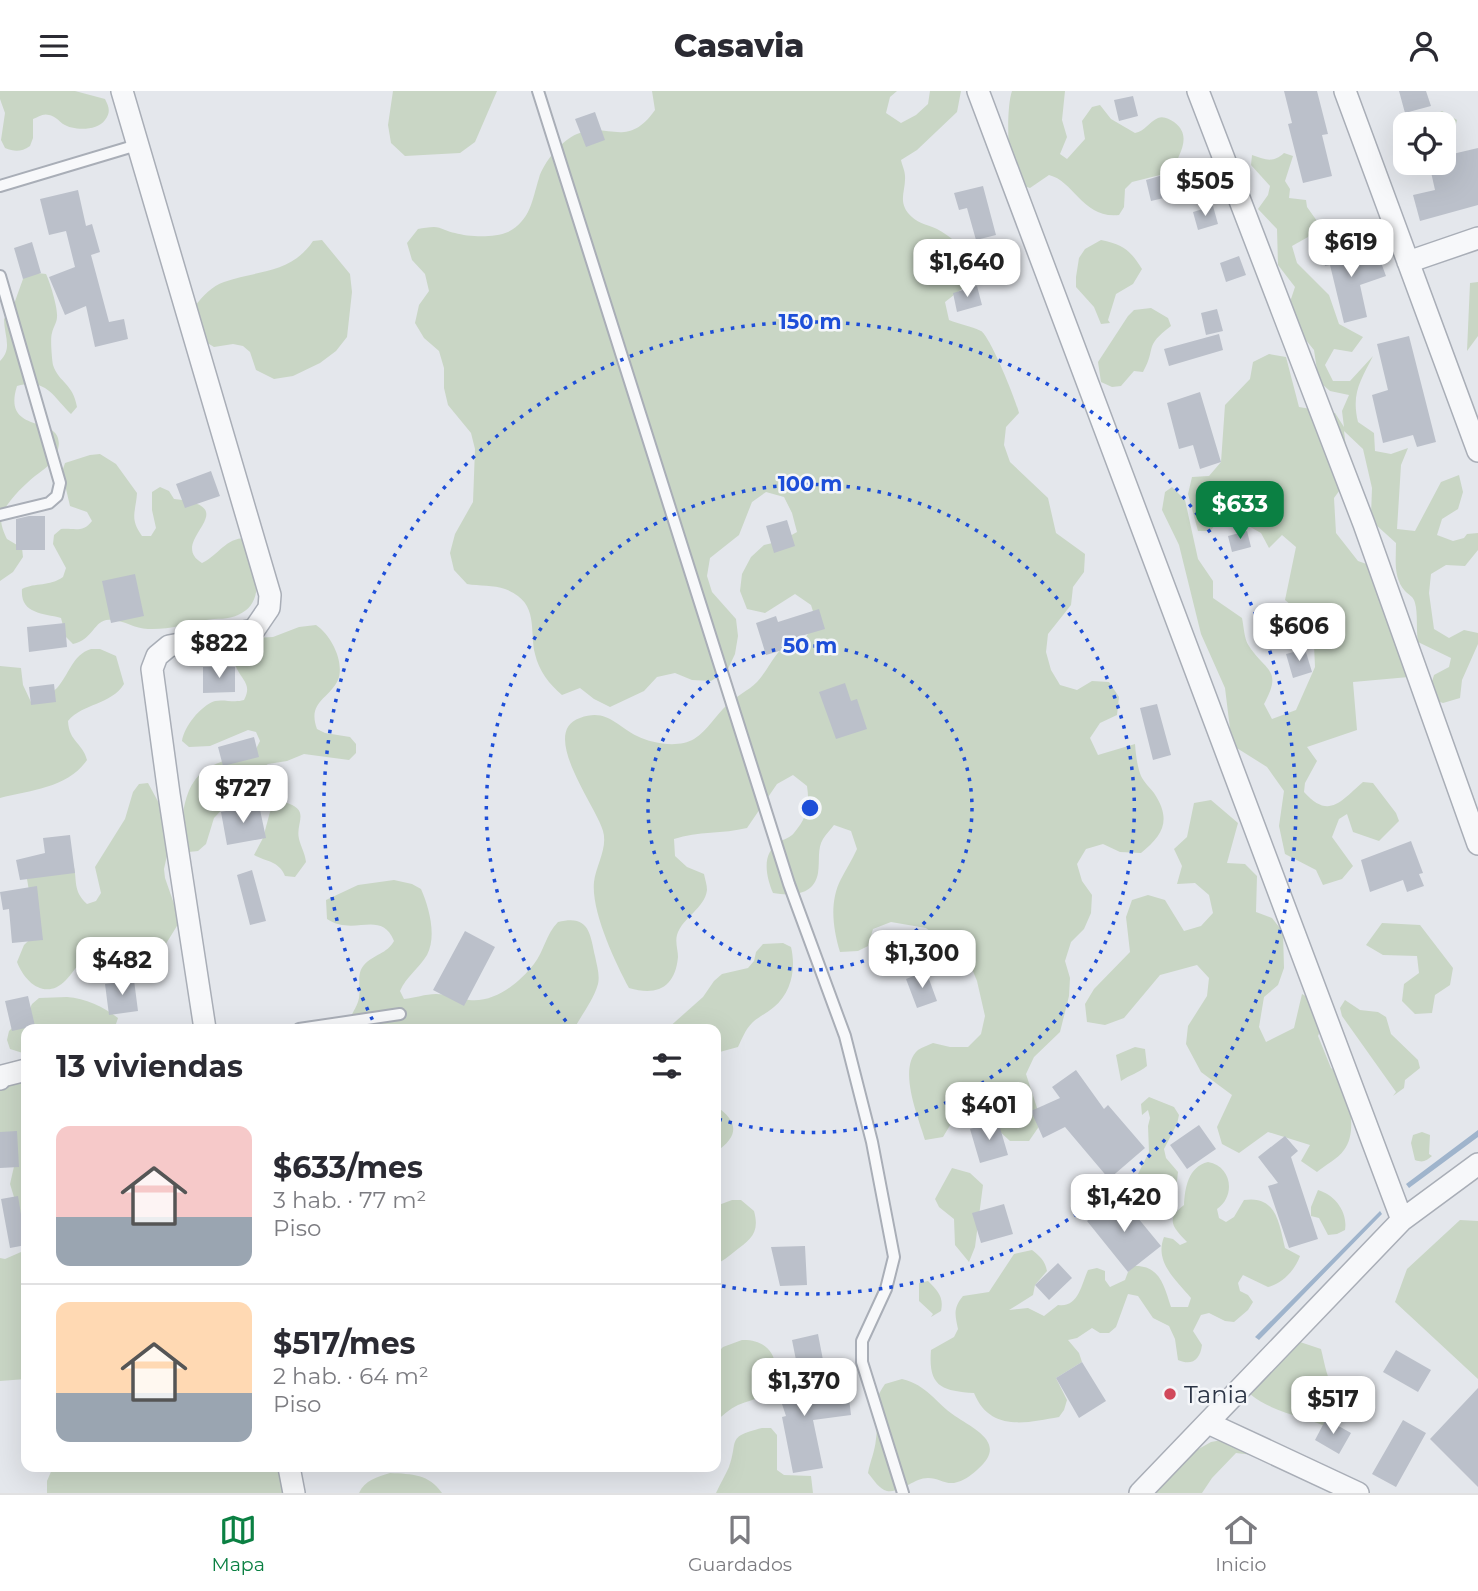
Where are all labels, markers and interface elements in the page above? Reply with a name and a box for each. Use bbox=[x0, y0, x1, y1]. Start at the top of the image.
text: Casavia bbox=[674, 26, 804, 65]
icon: menu bbox=[35, 27, 73, 65]
icon: person bbox=[1405, 27, 1443, 65]
map controls bbox=[1393, 112, 1456, 175]
button: locate bbox=[1393, 112, 1456, 175]
pin: $505 bbox=[1164, 159, 1246, 218]
text: $505 bbox=[1176, 167, 1234, 195]
pin: $619 bbox=[1310, 219, 1392, 279]
text: $619 bbox=[1325, 228, 1378, 256]
pin: $1,640 bbox=[910, 239, 1024, 299]
text: $1,640 bbox=[929, 248, 1005, 276]
text: 150 m bbox=[779, 309, 841, 334]
text: 100 m bbox=[778, 471, 842, 496]
pin: $633 bbox=[1199, 482, 1281, 541]
text: $633 bbox=[1212, 490, 1268, 518]
pin: $606 bbox=[1258, 603, 1340, 663]
text: $606 bbox=[1269, 612, 1329, 640]
pin: $822 bbox=[178, 621, 260, 680]
text: $822 bbox=[191, 629, 248, 657]
text: 50 m bbox=[783, 633, 837, 658]
pin: $727 bbox=[202, 765, 284, 825]
text: $727 bbox=[215, 774, 271, 802]
centre of rings bbox=[798, 796, 822, 820]
pin: $1,300 bbox=[865, 930, 979, 990]
pin: $482 bbox=[81, 937, 163, 997]
text: $1,300 bbox=[885, 939, 959, 967]
text: $482 bbox=[92, 946, 152, 974]
icon: filters bbox=[648, 1047, 686, 1085]
text: 13 viviendas bbox=[56, 1048, 243, 1085]
pin: $401 bbox=[948, 1083, 1030, 1142]
text: $401 bbox=[961, 1091, 1017, 1119]
text: $633/mes bbox=[273, 1149, 423, 1186]
icon: home bbox=[112, 1154, 196, 1238]
pin: $1,420 bbox=[1067, 1175, 1181, 1234]
text: $1,420 bbox=[1087, 1183, 1161, 1211]
text: 3 hab. · 77 m² bbox=[273, 1186, 427, 1214]
text: Piso bbox=[273, 1214, 321, 1242]
text: $517/mes bbox=[273, 1325, 416, 1362]
icon: home bbox=[112, 1330, 196, 1414]
pin: $1,370 bbox=[747, 1359, 861, 1418]
text: 2 hab. · 64 m² bbox=[273, 1362, 429, 1390]
text: $1,370 bbox=[768, 1367, 840, 1395]
pin: $517 bbox=[1292, 1377, 1374, 1436]
place label: Tania bbox=[1184, 1380, 1248, 1409]
text: $517 bbox=[1307, 1385, 1359, 1413]
marker: Tania bbox=[1162, 1386, 1178, 1402]
text: Piso bbox=[273, 1390, 321, 1418]
tab: Mapa bbox=[212, 1511, 265, 1576]
tab: Guardados bbox=[688, 1511, 792, 1576]
tab: Inicio bbox=[1215, 1511, 1266, 1576]

